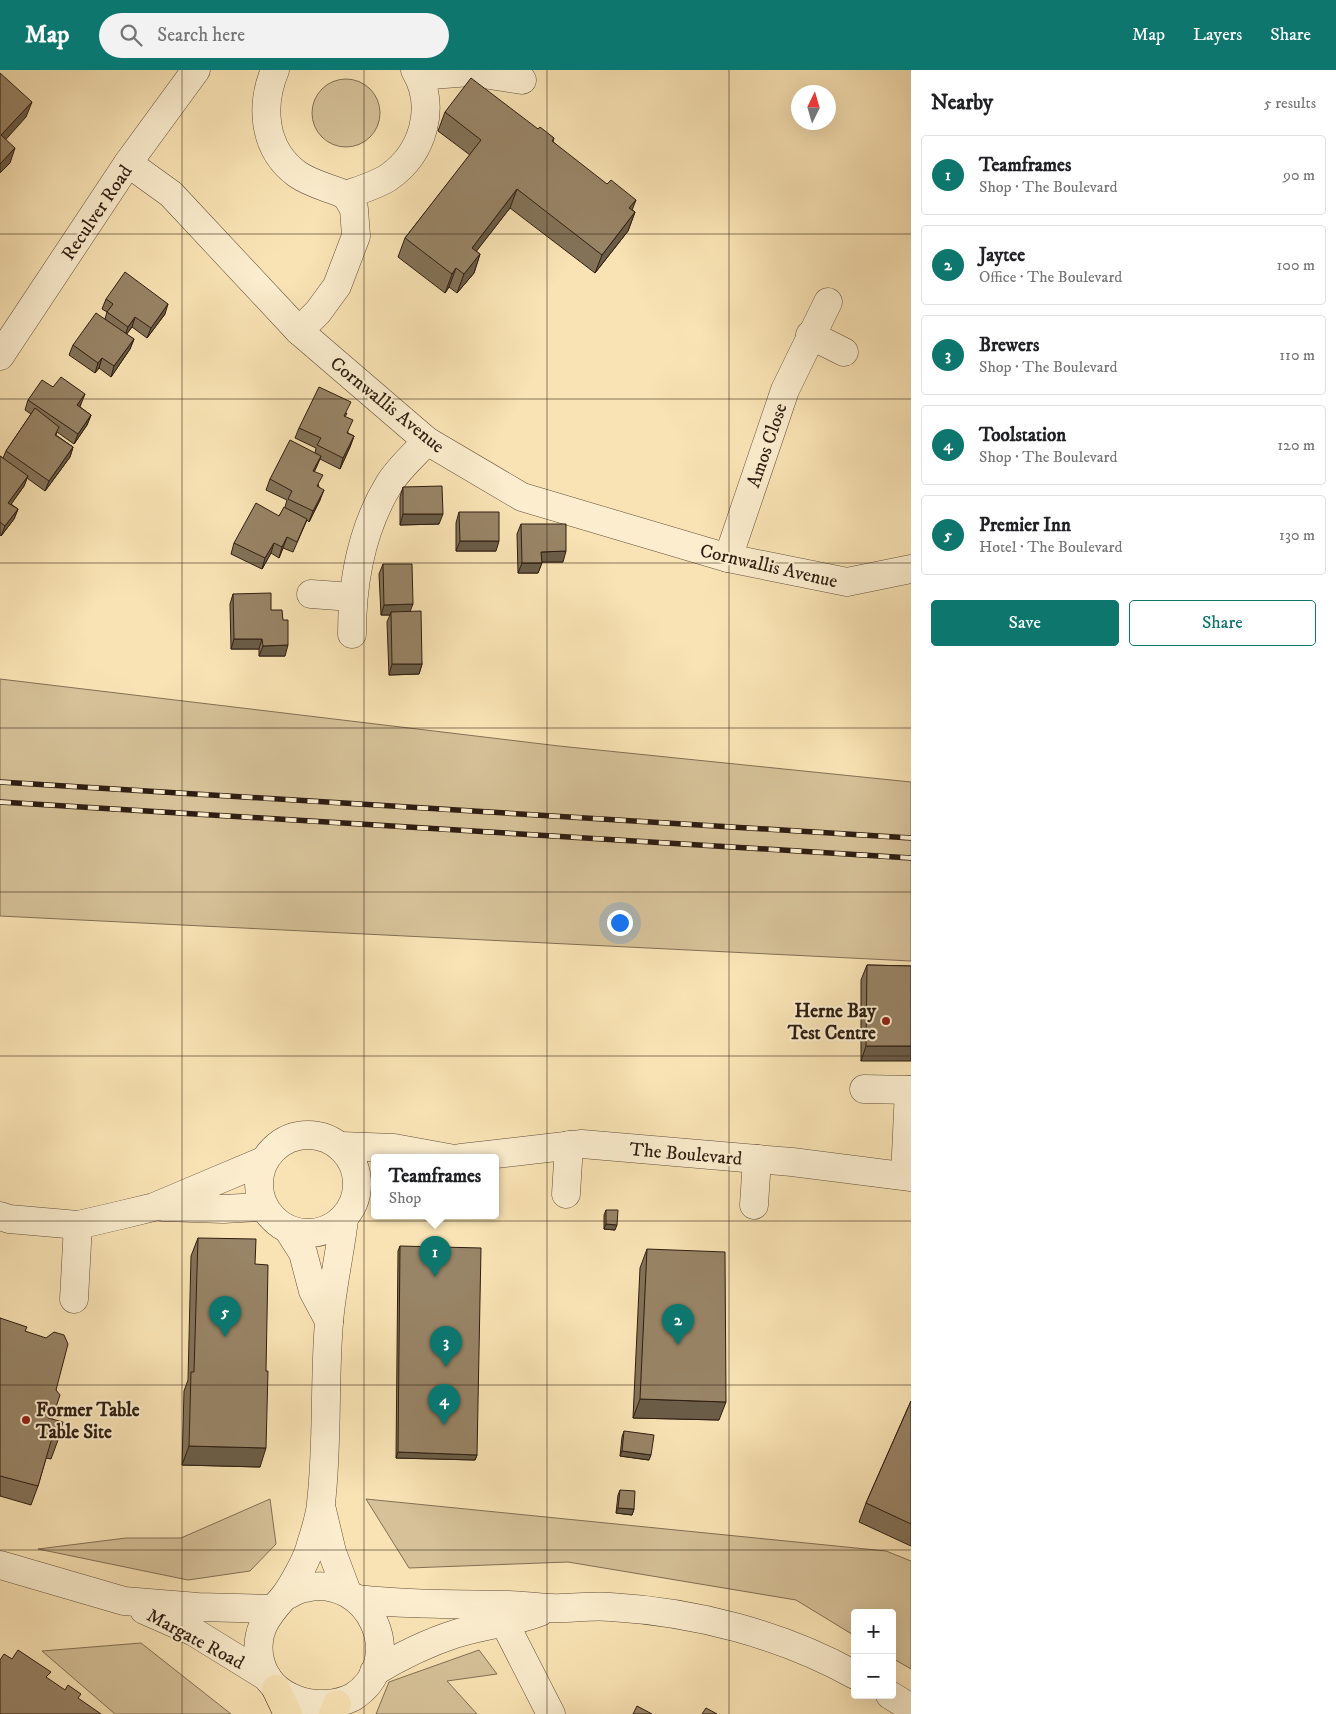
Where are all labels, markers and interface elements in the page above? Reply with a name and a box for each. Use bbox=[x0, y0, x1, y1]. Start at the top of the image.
search box bbox=[99, 13, 449, 58]
text: Map bbox=[25, 20, 69, 50]
icon: search bbox=[117, 21, 145, 49]
text: Search here bbox=[157, 24, 245, 47]
text: Map bbox=[1132, 24, 1165, 46]
text: Layers bbox=[1193, 24, 1242, 46]
text: Share bbox=[1270, 24, 1311, 46]
north arrow bbox=[791, 85, 836, 130]
text: Nearby bbox=[931, 90, 993, 116]
text: 5 results bbox=[1264, 93, 1316, 113]
text: Teamframes bbox=[979, 154, 1071, 177]
street label: Reculver Road bbox=[57, 160, 138, 265]
text: 1 bbox=[945, 165, 951, 185]
text: 90 m bbox=[1283, 165, 1315, 185]
text: Shop · The Boulevard bbox=[979, 177, 1118, 197]
text: Jaytee bbox=[979, 244, 1025, 267]
text: 2 bbox=[944, 255, 952, 275]
text: 100 m bbox=[1277, 255, 1315, 275]
text: Office · The Boulevard bbox=[979, 267, 1122, 287]
text: Brewers bbox=[979, 334, 1039, 357]
text: 3 bbox=[945, 345, 951, 365]
text: 110 m bbox=[1279, 345, 1315, 365]
street label: Cornwallis Avenue bbox=[325, 352, 449, 458]
text: Shop · The Boulevard bbox=[979, 357, 1118, 377]
street label: Amos Close bbox=[742, 400, 793, 491]
text: Toolstation bbox=[979, 424, 1066, 447]
text: 4 bbox=[943, 435, 953, 455]
text: 120 m bbox=[1277, 435, 1315, 455]
text: Shop · The Boulevard bbox=[979, 447, 1118, 467]
text: Premier Inn bbox=[979, 514, 1071, 537]
text: 5 bbox=[944, 525, 952, 545]
text: 130 m bbox=[1279, 525, 1315, 545]
text: Hotel · The Boulevard bbox=[979, 537, 1122, 557]
street label: Cornwallis Avenue bbox=[698, 539, 840, 593]
button: Save bbox=[931, 600, 1119, 646]
button: Share bbox=[1129, 600, 1316, 646]
your location bbox=[607, 910, 633, 936]
place label: Herne Bay Test Centre bbox=[787, 1000, 877, 1045]
marker: Herne Bay Test Centre bbox=[880, 1015, 892, 1027]
street label: The Boulevard bbox=[629, 1138, 744, 1171]
popup bbox=[371, 1154, 499, 1219]
text: Teamframes bbox=[389, 1165, 481, 1188]
text: Shop bbox=[389, 1188, 421, 1208]
pin: 1 bbox=[419, 1236, 451, 1277]
pin: 5 bbox=[209, 1296, 241, 1337]
pin: 2 bbox=[662, 1304, 694, 1345]
pin: 3 bbox=[430, 1326, 462, 1367]
pin: 4 bbox=[428, 1384, 460, 1425]
place label: Former Table Table Site bbox=[35, 1399, 140, 1444]
marker: Former Table Table Site bbox=[20, 1414, 32, 1426]
street label: Margate Road bbox=[143, 1604, 248, 1675]
map controls bbox=[851, 1609, 896, 1699]
button: + bbox=[851, 1609, 896, 1654]
button: − bbox=[851, 1654, 896, 1699]

